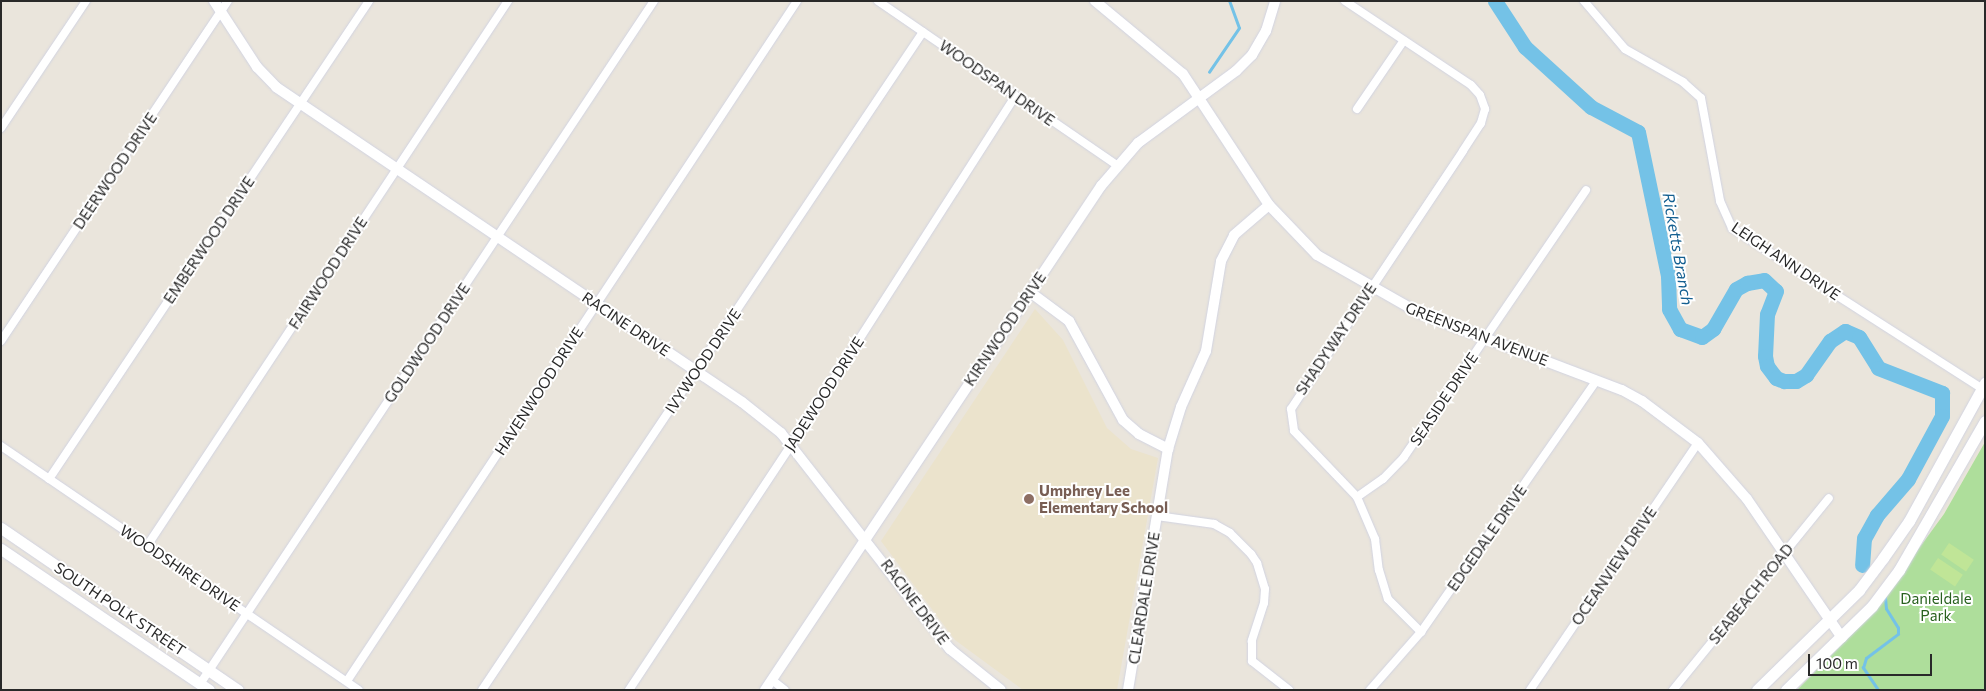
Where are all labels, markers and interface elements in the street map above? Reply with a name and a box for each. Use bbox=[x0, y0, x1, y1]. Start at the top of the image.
street label: WOODSPAN DRIVE bbox=[936, 36, 1058, 130]
street label: DEERWOOD DRIVE bbox=[69, 109, 161, 233]
street label: EMBERWOOD DRIVE bbox=[160, 173, 258, 307]
water label: Ricketts Branch bbox=[1659, 191, 1697, 307]
street label: FAIRWOOD DRIVE bbox=[285, 213, 371, 333]
street label: LEIGH ANN DRIVE bbox=[1728, 218, 1844, 304]
street label: KIRNWOOD DRIVE bbox=[960, 269, 1050, 389]
street label: GOLDWOOD DRIVE bbox=[380, 280, 474, 406]
street label: SHADYWAY DRIVE bbox=[1292, 280, 1380, 398]
street label: RACINE DRIVE bbox=[579, 288, 673, 360]
street label: GREENSPAN AVENUE bbox=[1403, 298, 1551, 370]
street label: IVYWOOD DRIVE bbox=[661, 305, 745, 417]
street label: HAVENWOOD DRIVE bbox=[491, 324, 587, 458]
street label: JADEWOOD DRIVE bbox=[780, 334, 868, 454]
street label: SEASIDE DRIVE bbox=[1406, 349, 1482, 449]
place label: Umphrey Lee Elementary School bbox=[1039, 481, 1168, 516]
street label: EDGEDALE DRIVE bbox=[1444, 481, 1530, 595]
marker: Umphrey Lee Elementary School bbox=[1023, 493, 1035, 505]
street label: OCEANVIEW DRIVE bbox=[1568, 503, 1660, 629]
street label: WOODSHIRE DRIVE bbox=[116, 521, 244, 615]
street label: CLEARDALE DRIVE bbox=[1125, 530, 1163, 666]
street label: SEABEACH ROAD bbox=[1705, 540, 1797, 648]
street label: RACINE DRIVE bbox=[877, 556, 953, 648]
street label: SOUTH POLK STREET bbox=[51, 558, 189, 660]
park label: Danieldale Park bbox=[1900, 589, 1972, 624]
scale bar bbox=[1811, 644, 1935, 676]
text: 100 m bbox=[1816, 654, 1858, 672]

